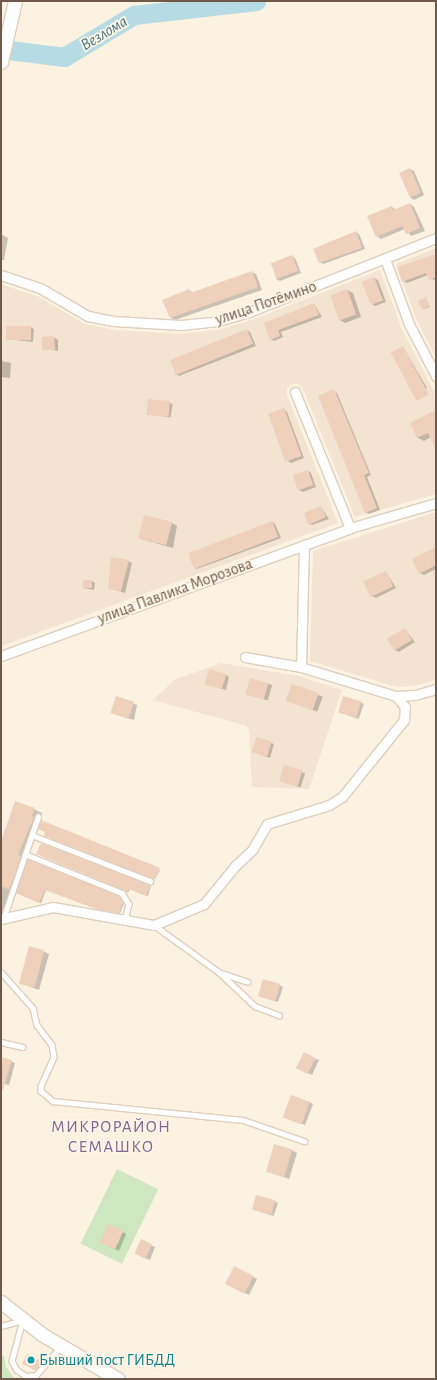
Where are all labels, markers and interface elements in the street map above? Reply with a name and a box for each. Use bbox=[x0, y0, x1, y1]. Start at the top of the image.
water label: Везлома bbox=[77, 11, 131, 55]
street label: улица Потёмино bbox=[213, 277, 319, 329]
street label: улица Павлика Морозова bbox=[95, 554, 255, 628]
district label: МИКРОРАЙОН СЕМАШКО bbox=[51, 1117, 171, 1157]
place label: Бывший пост ГИБДД bbox=[39, 1350, 175, 1370]
marker: Бывший пост ГИБДД bbox=[26, 1355, 36, 1365]

